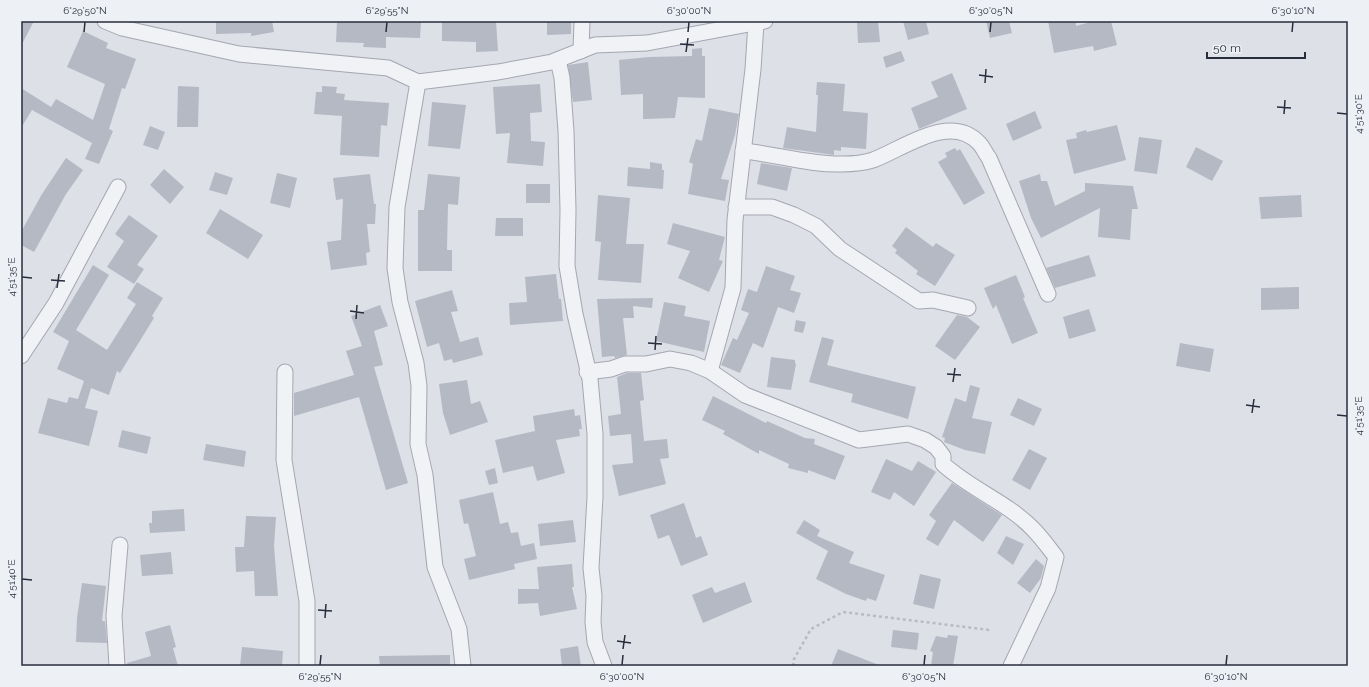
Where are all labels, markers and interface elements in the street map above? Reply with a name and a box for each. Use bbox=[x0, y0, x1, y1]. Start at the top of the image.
text: 6°29'50"N bbox=[63, 5, 107, 16]
text: 6°29'55"N bbox=[366, 5, 408, 16]
text: 6°30'00"N bbox=[667, 5, 711, 16]
text: 6°30'05"N bbox=[969, 5, 1013, 16]
text: 6°30'10"N bbox=[1272, 5, 1314, 16]
scale bar bbox=[1207, 34, 1305, 60]
text: 50 m bbox=[1213, 41, 1241, 55]
text: 4°51'30"E bbox=[1353, 94, 1364, 134]
text: 4°51'35"E bbox=[6, 257, 17, 297]
text: 4°51'35"E bbox=[1353, 396, 1364, 436]
text: 4°51'40"E bbox=[6, 559, 17, 599]
text: 6°29'55"N bbox=[299, 671, 341, 682]
text: 6°30'00"N bbox=[600, 671, 644, 682]
text: 6°30'05"N bbox=[902, 671, 946, 682]
text: 6°30'10"N bbox=[1205, 671, 1247, 682]

